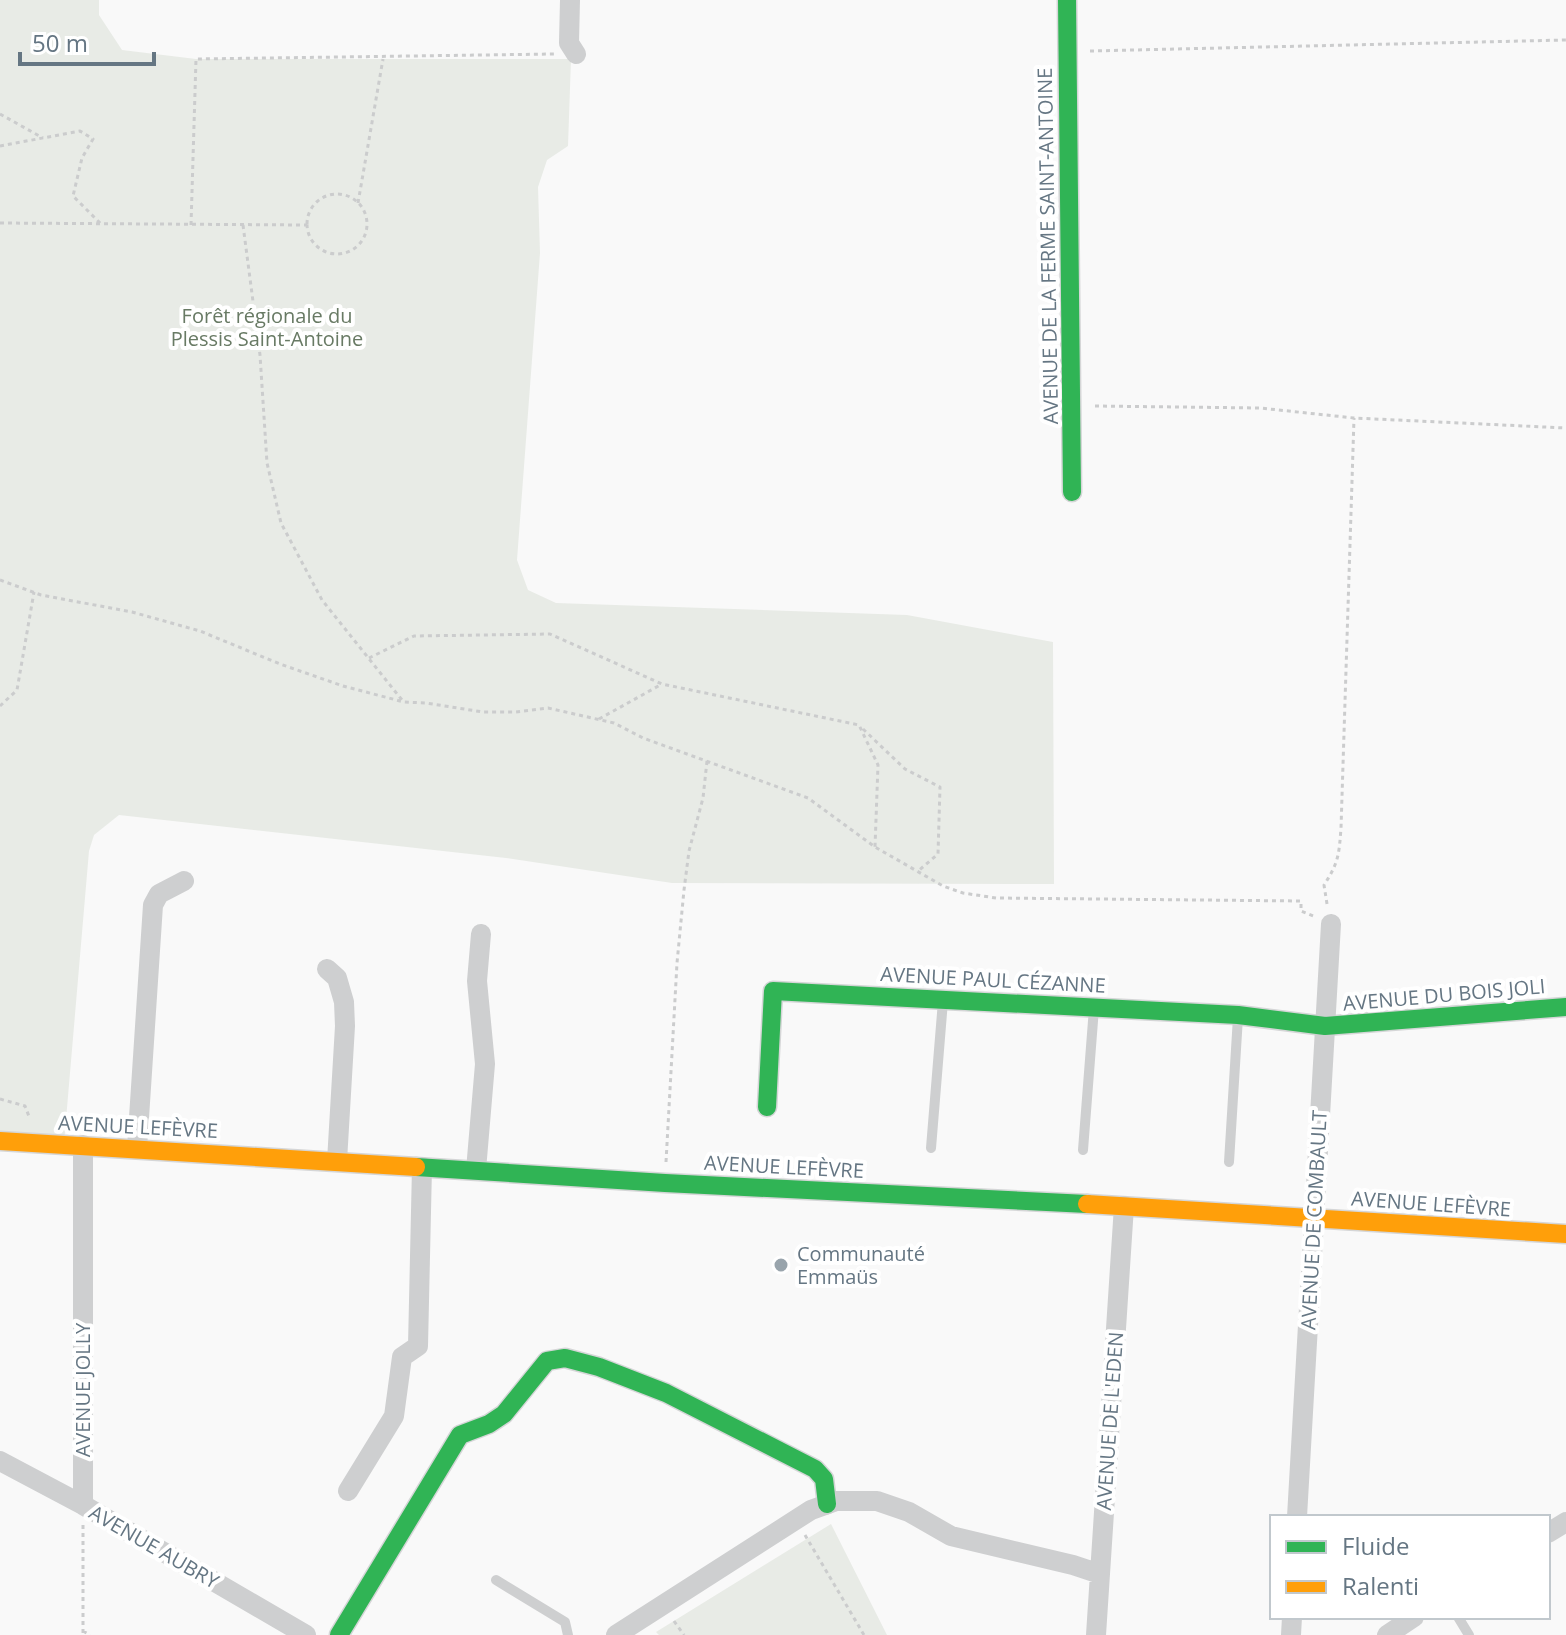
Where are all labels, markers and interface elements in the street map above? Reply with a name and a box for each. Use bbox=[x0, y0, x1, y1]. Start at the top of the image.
scale bar bbox=[20, 16, 154, 66]
text: 50 m bbox=[32, 26, 88, 59]
street label: AVENUE DE LA FERME SAINT-ANTOINE bbox=[1031, 68, 1064, 424]
park label: Forêt régionale du Plessis Saint-Antoine bbox=[171, 302, 363, 352]
street label: AVENUE PAUL CÉZANNE bbox=[880, 960, 1106, 999]
street label: AVENUE DU BOIS JOLI bbox=[1342, 972, 1546, 1017]
street label: AVENUE LEFÈVRE bbox=[57, 1109, 219, 1144]
street label: AVENUE DE COMBAULT bbox=[1294, 1109, 1333, 1331]
street label: AVENUE LEFÈVRE bbox=[703, 1149, 865, 1184]
street label: AVENUE LEFÈVRE bbox=[1350, 1184, 1512, 1223]
place label: Communauté Emmaüs bbox=[797, 1240, 925, 1290]
marker: Communauté Emmaüs bbox=[772, 1256, 790, 1274]
street label: AVENUE JOLLY bbox=[69, 1322, 96, 1457]
street label: AVENUE DE L'EDEN bbox=[1090, 1331, 1129, 1511]
street label: AVENUE AUBRY bbox=[85, 1499, 225, 1595]
legend bbox=[1270, 1515, 1550, 1619]
text: Fluide bbox=[1342, 1529, 1409, 1562]
text: Ralenti bbox=[1342, 1569, 1419, 1602]

